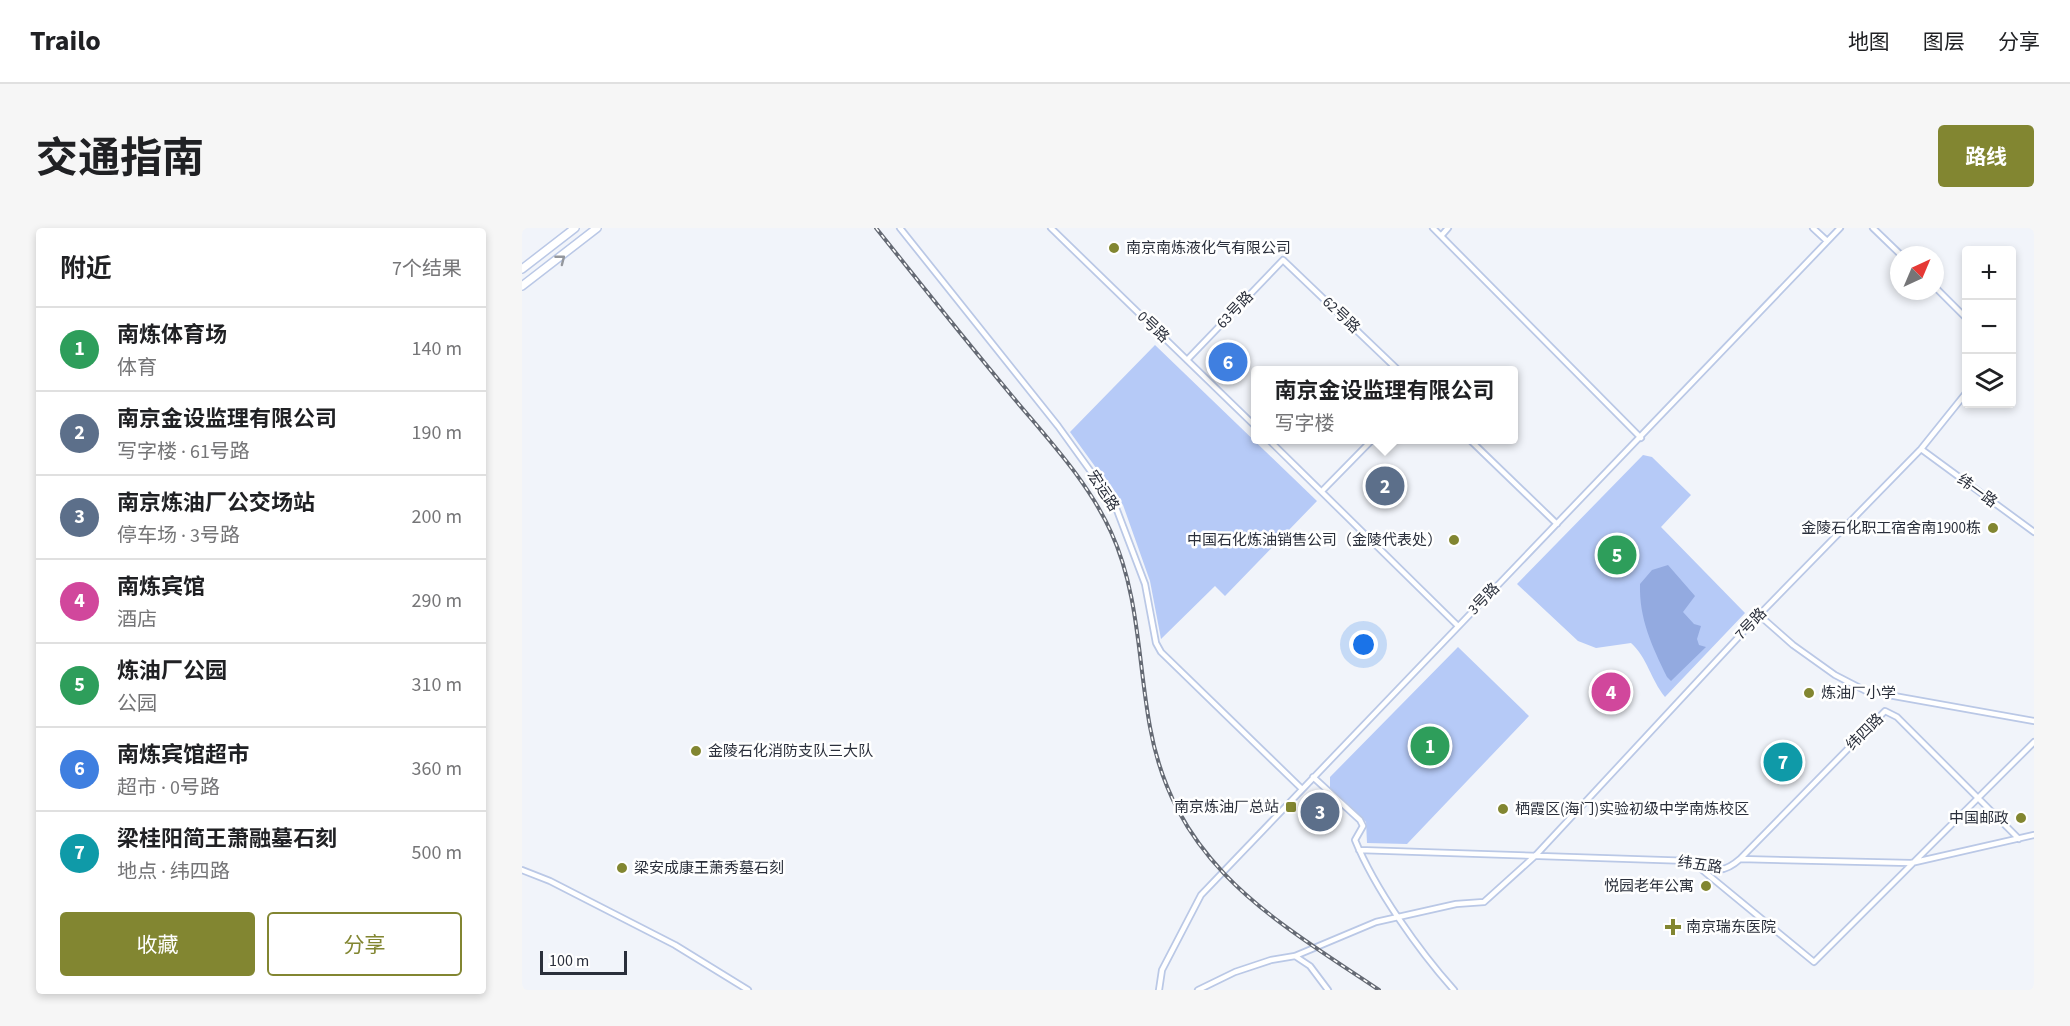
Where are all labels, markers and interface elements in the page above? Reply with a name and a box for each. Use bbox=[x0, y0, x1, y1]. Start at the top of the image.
text: Trailo bbox=[30, 21, 101, 61]
text: 地图 bbox=[1848, 27, 1890, 57]
text: 图层 bbox=[1923, 27, 1965, 57]
text: 分享 bbox=[1998, 27, 2040, 57]
button: 路线 bbox=[1938, 125, 2034, 187]
text: 交通指南 bbox=[36, 129, 204, 189]
place label: 南京南炼液化气有限公司 bbox=[1126, 238, 1291, 259]
marker: 南京南炼液化气有限公司 bbox=[1107, 241, 1121, 255]
north arrow bbox=[1890, 246, 1944, 300]
map controls bbox=[1962, 246, 2016, 408]
button: + bbox=[1962, 246, 2016, 300]
text: 附近 bbox=[60, 250, 112, 287]
text: 7个结果 bbox=[392, 255, 462, 283]
one-way arrow bbox=[554, 255, 565, 266]
street label: 63号路 bbox=[1212, 287, 1258, 333]
street label: 62号路 bbox=[1318, 292, 1364, 338]
button: − bbox=[1962, 300, 2016, 354]
street label: 0号路 bbox=[1132, 306, 1174, 348]
text: 南炼体育场 bbox=[117, 319, 227, 351]
text: 1 bbox=[74, 335, 85, 363]
text: 140 m bbox=[412, 335, 462, 363]
pin: 6 bbox=[1208, 340, 1248, 384]
text: 体育 bbox=[117, 354, 157, 382]
button: layers bbox=[1962, 354, 2016, 408]
popup bbox=[1251, 366, 1518, 444]
text: 南京金设监理有限公司 bbox=[1274, 375, 1495, 407]
text: 南京金设监理有限公司 bbox=[117, 403, 337, 435]
text: 写字楼 bbox=[1274, 410, 1334, 438]
text: 2 bbox=[74, 419, 85, 447]
text: 190 m bbox=[412, 419, 462, 447]
text: 写字楼 · 61号路 bbox=[117, 438, 250, 466]
pin: 2 bbox=[1366, 464, 1404, 508]
street label: 宏运路 bbox=[1082, 466, 1124, 516]
street label: 纬一路 bbox=[1953, 469, 2001, 513]
text: 南京炼油厂公交场站 bbox=[117, 487, 315, 519]
text: 3 bbox=[74, 503, 85, 531]
text: 200 m bbox=[412, 503, 462, 531]
place label: 金陵石化职工宿舍南1900栋 bbox=[1801, 518, 1981, 539]
marker: 金陵石化职工宿舍南1900栋 bbox=[1986, 521, 2000, 535]
text: 停车场 · 3号路 bbox=[117, 522, 240, 550]
place label: 中国石化炼油销售公司（金陵代表处） bbox=[1187, 530, 1442, 551]
pin: 5 bbox=[1598, 532, 1636, 578]
marker: 中国石化炼油销售公司（金陵代表处） bbox=[1447, 533, 1461, 547]
text: 南炼宾馆 bbox=[117, 571, 205, 603]
street label: 3号路 bbox=[1463, 578, 1505, 620]
text: 4 bbox=[74, 587, 85, 615]
text: 290 m bbox=[412, 587, 462, 615]
street label: 7号路 bbox=[1730, 603, 1772, 645]
text: 酒店 bbox=[117, 606, 157, 634]
your location bbox=[1349, 630, 1378, 659]
text: 炼油厂公园 bbox=[117, 655, 227, 687]
pin: 4 bbox=[1592, 670, 1630, 714]
text: 5 bbox=[74, 671, 85, 699]
text: 310 m bbox=[412, 671, 462, 699]
place label: 炼油厂小学 bbox=[1821, 683, 1896, 704]
marker: 炼油厂小学 bbox=[1802, 686, 1816, 700]
text: 公园 bbox=[117, 690, 157, 718]
street label: 纬四路 bbox=[1842, 709, 1888, 755]
pin: 1 bbox=[1410, 724, 1450, 768]
text: 南炼宾馆超市 bbox=[117, 739, 249, 771]
pin: 7 bbox=[1764, 740, 1802, 784]
place label: 金陵石化消防支队三大队 bbox=[708, 741, 873, 762]
marker: 金陵石化消防支队三大队 bbox=[689, 744, 703, 758]
text: 6 bbox=[74, 755, 85, 783]
text: 360 m bbox=[412, 755, 462, 783]
text: 超市 · 0号路 bbox=[117, 774, 220, 802]
pin: 3 bbox=[1300, 790, 1340, 834]
place label: 南京炼油厂总站 bbox=[1174, 797, 1279, 818]
place label: 栖霞区(海门)实验初级中学南炼校区 bbox=[1515, 799, 1749, 820]
marker: 南京炼油厂总站 bbox=[1284, 800, 1298, 814]
marker: 栖霞区(海门)实验初级中学南炼校区 bbox=[1496, 802, 1510, 816]
place label: 中国邮政 bbox=[1949, 808, 2009, 829]
marker: 中国邮政 bbox=[2014, 811, 2028, 825]
text: 梁桂阳简王萧融墓石刻 bbox=[117, 823, 337, 855]
text: 7 bbox=[74, 839, 85, 867]
text: 500 m bbox=[412, 839, 462, 867]
street label: 纬五路 bbox=[1676, 851, 1724, 879]
text: 地点 · 纬四路 bbox=[117, 858, 230, 886]
place label: 梁安成康王萧秀墓石刻 bbox=[634, 858, 784, 879]
marker: 梁安成康王萧秀墓石刻 bbox=[615, 861, 629, 875]
place label: 悦园老年公寓 bbox=[1604, 876, 1694, 897]
marker: 悦园老年公寓 bbox=[1699, 879, 1713, 893]
button: 收藏 bbox=[60, 912, 255, 976]
button: 分享 bbox=[267, 912, 462, 976]
place label: 南京瑞东医院 bbox=[1686, 917, 1776, 938]
marker: 南京瑞东医院 bbox=[1664, 918, 1682, 936]
scale bar bbox=[540, 948, 627, 976]
text: 100 m bbox=[549, 950, 589, 972]

